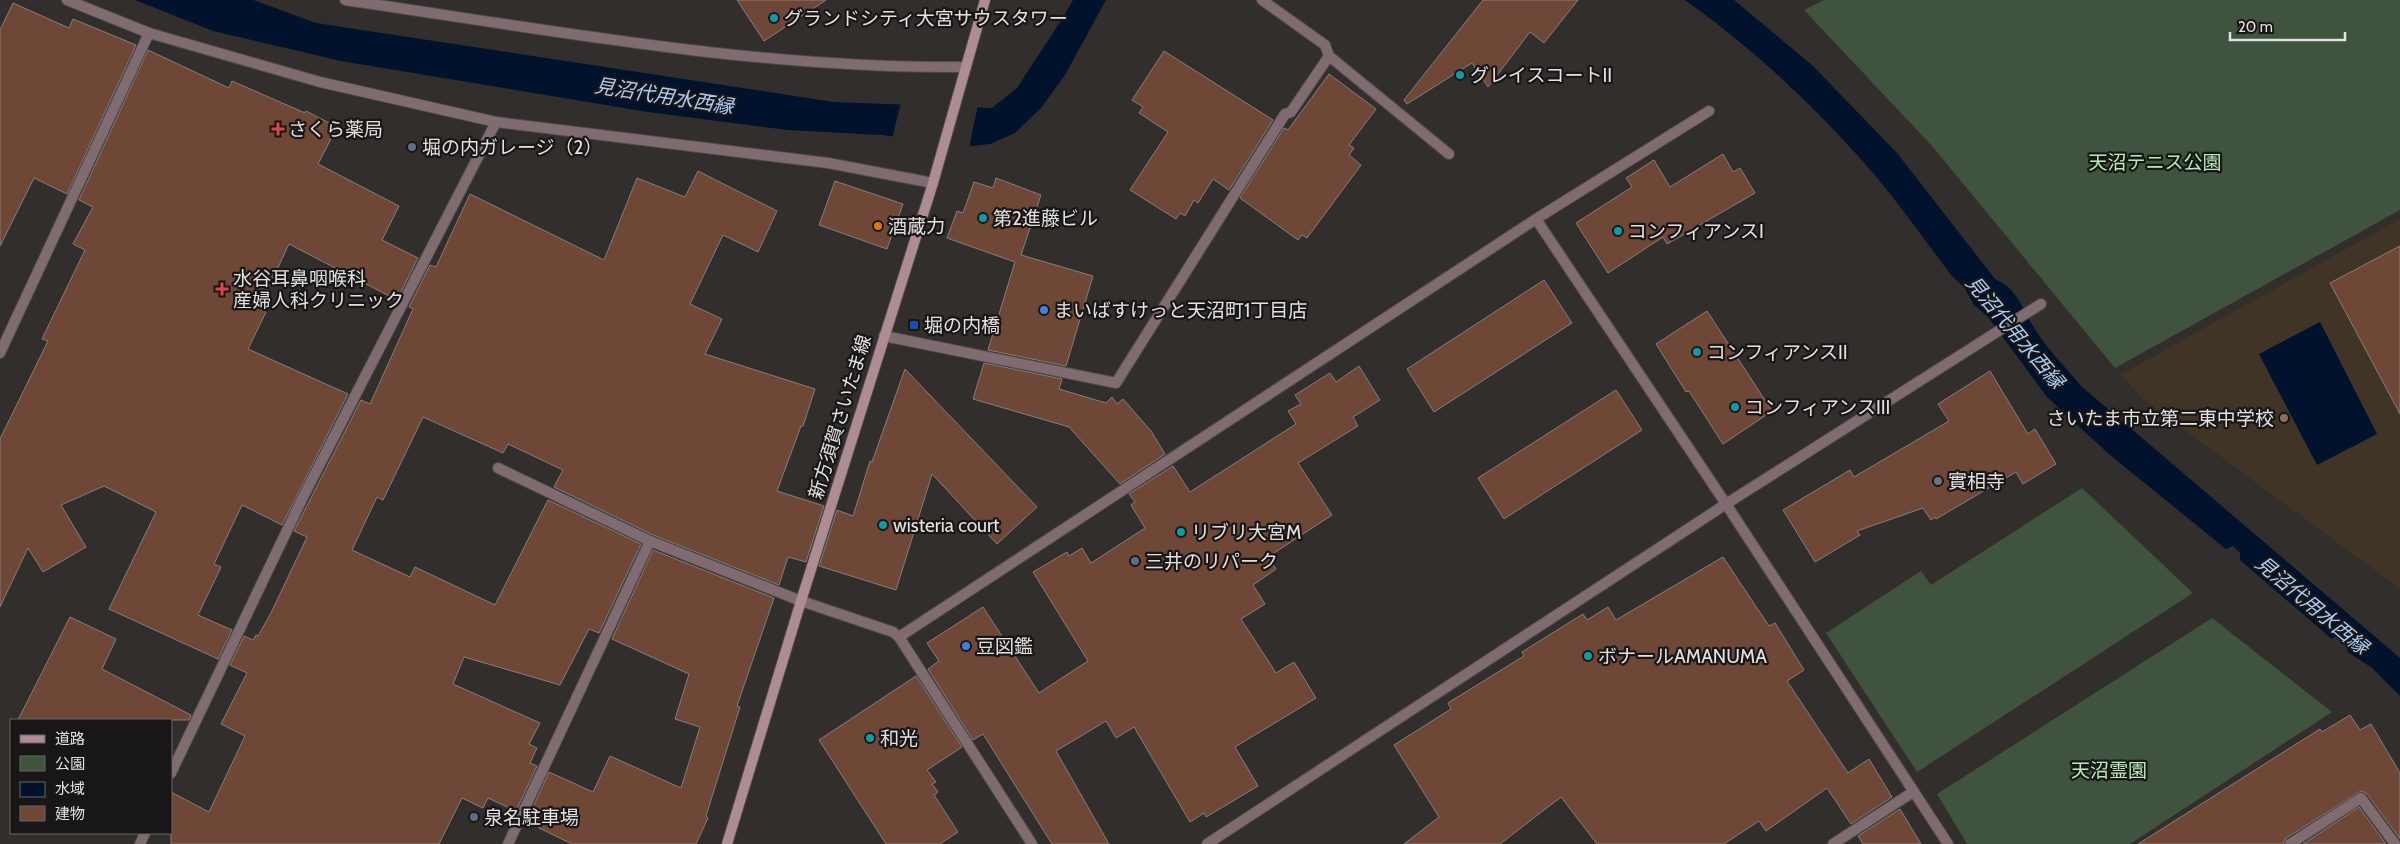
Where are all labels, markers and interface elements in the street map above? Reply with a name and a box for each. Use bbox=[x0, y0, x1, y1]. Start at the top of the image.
place label: グランドシティ大宮サウスタワー bbox=[784, 7, 1068, 30]
scale bar bbox=[2230, 10, 2345, 42]
marker: グランドシティ大宮サウスタワー bbox=[768, 12, 780, 24]
text: 20 m bbox=[2238, 18, 2273, 36]
place label: グレイスコートII bbox=[1470, 64, 1612, 87]
marker: グレイスコートII bbox=[1454, 69, 1466, 81]
water label: 見沼代用水西縁 bbox=[593, 73, 737, 119]
place label: さくら薬局 bbox=[288, 118, 383, 141]
marker: さくら薬局 bbox=[272, 123, 284, 135]
place label: 堀の内ガレージ（2） bbox=[422, 136, 603, 159]
marker: 堀の内ガレージ（2） bbox=[406, 141, 418, 153]
park label: 天沼テニス公園 bbox=[2088, 151, 2222, 174]
place label: 第2進藤ビル bbox=[993, 207, 1098, 230]
marker: 第2進藤ビル bbox=[977, 212, 989, 224]
place label: 酒蔵力 bbox=[888, 215, 945, 238]
marker: 酒蔵力 bbox=[872, 220, 884, 232]
place label: コンフィアンスI bbox=[1628, 220, 1764, 243]
marker: コンフィアンスI bbox=[1612, 225, 1624, 237]
place label: 水谷耳鼻咽喉科 産婦人科クリニック bbox=[233, 267, 404, 312]
water label: 見沼代用水西縁 bbox=[1961, 271, 2070, 395]
marker: 水谷耳鼻咽喉科 産婦人科クリニック bbox=[215, 282, 229, 296]
place label: まいばすけっと天沼町1丁目店 bbox=[1054, 299, 1307, 322]
marker: まいばすけっと天沼町1丁目店 bbox=[1038, 304, 1050, 316]
place label: 堀の内橋 bbox=[924, 314, 1000, 337]
marker: 堀の内橋 bbox=[908, 319, 920, 331]
street label: 新方須賀さいたま線 bbox=[804, 332, 876, 502]
place label: コンフィアンスII bbox=[1707, 341, 1848, 364]
marker: コンフィアンスII bbox=[1691, 346, 1703, 358]
place label: コンフィアンスIII bbox=[1745, 396, 1890, 419]
marker: コンフィアンスIII bbox=[1729, 401, 1741, 413]
place label: さいたま市立第二東中学校 bbox=[2047, 407, 2274, 430]
marker: さいたま市立第二東中学校 bbox=[2278, 412, 2290, 424]
place label: 實相寺 bbox=[1948, 470, 2005, 493]
marker: 實相寺 bbox=[1932, 475, 1944, 487]
place label: wisteria court bbox=[893, 514, 1000, 537]
marker: wisteria court bbox=[877, 519, 889, 531]
place label: リブリ大宮M bbox=[1191, 521, 1301, 544]
marker: リブリ大宮M bbox=[1175, 526, 1187, 538]
place label: 三井のリパーク bbox=[1145, 550, 1278, 573]
water label: 見沼代用水西縁 bbox=[2251, 551, 2375, 660]
marker: 三井のリパーク bbox=[1129, 555, 1141, 567]
place label: 豆図鑑 bbox=[976, 635, 1033, 658]
marker: 豆図鑑 bbox=[960, 640, 972, 652]
place label: ボナールAMANUMA bbox=[1598, 645, 1767, 668]
marker: ボナールAMANUMA bbox=[1582, 650, 1594, 662]
legend bbox=[10, 719, 172, 834]
place label: 和光 bbox=[880, 727, 918, 750]
text: 道路 bbox=[55, 730, 85, 748]
marker: 和光 bbox=[864, 732, 876, 744]
text: 公園 bbox=[55, 755, 85, 773]
park label: 天沼霊園 bbox=[2071, 759, 2147, 782]
text: 水域 bbox=[55, 780, 85, 798]
text: 建物 bbox=[55, 805, 85, 823]
place label: 泉名駐車場 bbox=[484, 806, 579, 829]
marker: 泉名駐車場 bbox=[468, 811, 480, 823]

